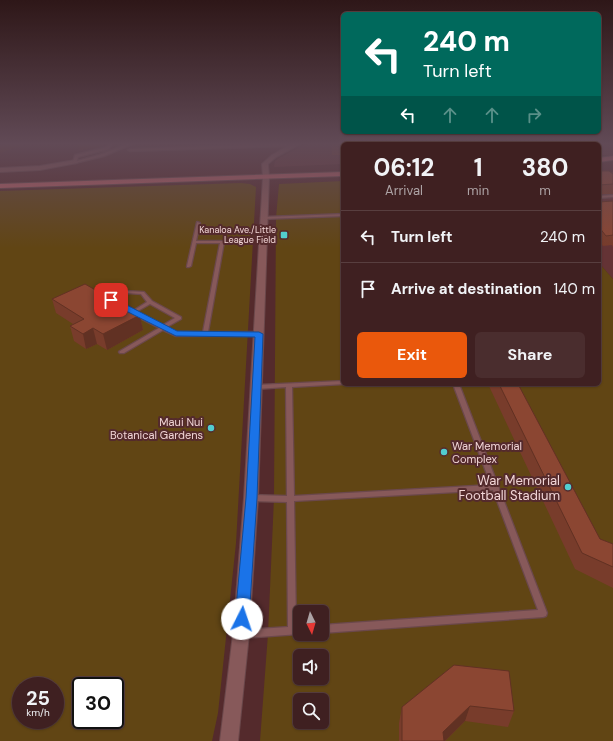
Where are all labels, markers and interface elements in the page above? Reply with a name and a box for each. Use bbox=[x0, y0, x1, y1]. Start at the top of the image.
text: 240 m bbox=[423, 23, 510, 60]
icon: left bbox=[357, 28, 409, 80]
text: Turn left bbox=[423, 59, 492, 83]
icon: left bbox=[397, 104, 419, 126]
icon: ahead bbox=[439, 104, 461, 126]
icon: ahead bbox=[481, 104, 503, 126]
icon: right bbox=[523, 104, 545, 126]
text: 06:12 bbox=[374, 152, 434, 183]
text: 1 bbox=[474, 152, 482, 183]
text: 380 bbox=[522, 152, 568, 183]
text: Arrival bbox=[385, 182, 423, 199]
text: min bbox=[467, 182, 489, 199]
text: m bbox=[539, 182, 551, 199]
place label: Kanaloa Ave./Little League Field bbox=[199, 224, 276, 246]
icon: left bbox=[357, 226, 379, 248]
text: Turn left bbox=[391, 227, 452, 247]
text: 240 m bbox=[540, 227, 585, 247]
marker: Kanaloa Ave./Little League Field bbox=[279, 230, 289, 240]
icon: arrive bbox=[357, 278, 379, 300]
text: Arrive at destination bbox=[391, 279, 542, 299]
text: 140 m bbox=[554, 279, 595, 299]
pin bbox=[94, 283, 128, 317]
icon: arrive bbox=[100, 289, 122, 311]
button: Exit bbox=[357, 332, 467, 378]
button: Share bbox=[475, 332, 585, 378]
place label: Maui Nui Botanical Gardens bbox=[110, 415, 203, 442]
marker: Maui Nui Botanical Gardens bbox=[206, 423, 216, 433]
place label: War Memorial Complex bbox=[452, 439, 522, 466]
marker: War Memorial Complex bbox=[439, 447, 449, 457]
place label: War Memorial Football Stadium bbox=[459, 472, 560, 504]
marker: War Memorial Football Stadium bbox=[563, 482, 573, 492]
position arrow bbox=[221, 598, 263, 640]
north arrow bbox=[293, 605, 329, 641]
map controls bbox=[293, 605, 329, 729]
button: sound bbox=[293, 649, 329, 685]
speed limit sign: 30 bbox=[72, 677, 124, 729]
text: 25 bbox=[26, 685, 50, 711]
button: search bbox=[293, 693, 329, 729]
text: km/h bbox=[26, 706, 50, 719]

